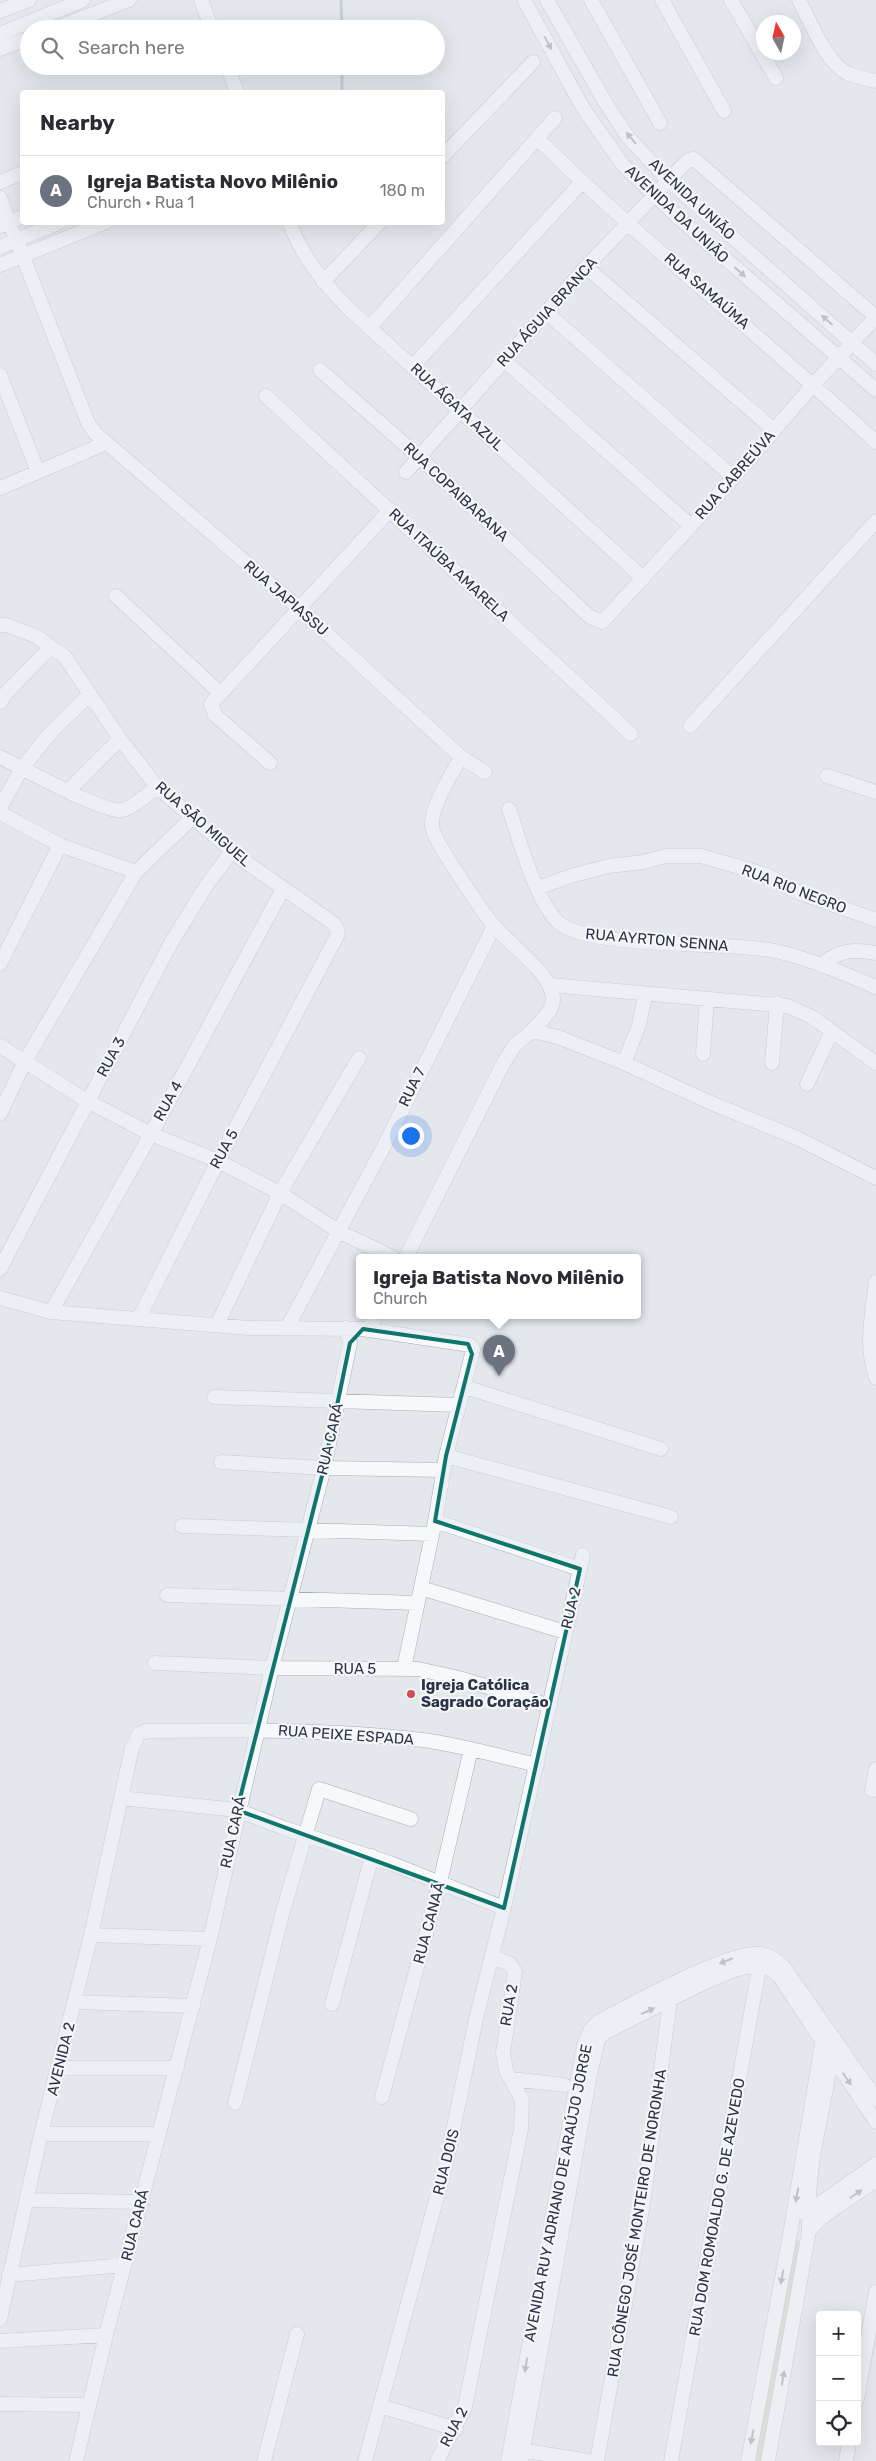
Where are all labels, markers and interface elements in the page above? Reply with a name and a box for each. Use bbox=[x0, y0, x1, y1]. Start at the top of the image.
north arrow bbox=[756, 15, 801, 60]
search box bbox=[20, 20, 445, 75]
icon: search bbox=[38, 34, 66, 62]
text: Search here bbox=[78, 36, 185, 59]
one-way arrow bbox=[544, 36, 552, 50]
text: Nearby bbox=[40, 110, 115, 135]
one-way arrow bbox=[625, 132, 636, 145]
street label: AVENIDA UNIÃO bbox=[645, 154, 739, 244]
street label: AVENIDA DA UNIÃO bbox=[622, 161, 732, 267]
text: Igreja Batista Novo Milênio bbox=[87, 170, 338, 193]
text: A bbox=[50, 181, 62, 200]
text: 180 m bbox=[380, 181, 425, 200]
text: Church · Rua 1 bbox=[87, 193, 194, 212]
street label: RUA SAMAÚMA bbox=[661, 249, 753, 333]
street label: RUA ÁGUIA BRANCA bbox=[493, 253, 601, 371]
one-way arrow bbox=[734, 266, 746, 278]
one-way arrow bbox=[821, 314, 833, 326]
street label: RUA ÁGATA AZUL bbox=[407, 359, 508, 455]
street label: RUA CABREÚVA bbox=[691, 427, 779, 523]
street label: RUA COPAIBARANA bbox=[400, 439, 512, 545]
street label: RUA ITAÚBA AMARELA bbox=[385, 505, 513, 625]
street label: RUA JAPIASSU bbox=[240, 557, 332, 639]
street label: RUA SÃO MIGUEL bbox=[152, 778, 255, 871]
street label: RUA RIO NEGRO bbox=[739, 861, 849, 917]
street label: RUA AYRTON SENNA bbox=[585, 925, 729, 955]
street label: RUA 3 bbox=[93, 1034, 129, 1080]
street label: RUA 7 bbox=[395, 1064, 429, 1109]
street label: RUA 4 bbox=[150, 1078, 186, 1124]
your location bbox=[398, 1123, 424, 1149]
street label: RUA 5 bbox=[206, 1126, 242, 1172]
popup bbox=[356, 1254, 641, 1319]
text: Igreja Batista Novo Milênio bbox=[373, 1266, 624, 1289]
text: Church bbox=[373, 1289, 428, 1308]
pin: A bbox=[483, 1335, 515, 1376]
street label: RUA CARÁ bbox=[313, 1401, 347, 1477]
street label: RUA 2 bbox=[557, 1585, 585, 1631]
street label: RUA 5 bbox=[334, 1660, 376, 1678]
place label: Igreja Católica Sagrado Coração bbox=[421, 1676, 549, 1711]
marker: Igreja Católica Sagrado Coração bbox=[405, 1688, 417, 1700]
street label: RUA PEIXE ESPADA bbox=[277, 1721, 415, 1749]
street label: RUA CARÁ bbox=[217, 1794, 249, 1870]
street label: RUA CANAÃ bbox=[409, 1880, 449, 1966]
one-way arrow bbox=[718, 1957, 733, 1965]
street label: RUA 2 bbox=[496, 1982, 522, 2027]
one-way arrow bbox=[641, 2007, 655, 2015]
street label: AVENIDA 2 bbox=[43, 2020, 79, 2098]
street label: AVENIDA RUY ADRIANO DE ARAÚJO JORGE bbox=[520, 2043, 596, 2343]
street label: RUA CÔNEGO JOSÉ MONTEIRO DE NORONHA bbox=[604, 2068, 670, 2378]
one-way arrow bbox=[842, 2072, 852, 2086]
street label: RUA DOM ROMOALDO G. DE AZEVEDO bbox=[685, 2077, 749, 2337]
street label: RUA DOIS bbox=[429, 2127, 463, 2197]
street label: RUA CARÁ bbox=[117, 2187, 153, 2263]
one-way arrow bbox=[792, 2187, 800, 2203]
one-way arrow bbox=[849, 2189, 863, 2199]
one-way arrow bbox=[777, 2269, 785, 2285]
map controls bbox=[816, 2311, 861, 2446]
button: + bbox=[816, 2311, 861, 2356]
button: − bbox=[816, 2356, 861, 2401]
one-way arrow bbox=[521, 2358, 529, 2374]
one-way arrow bbox=[779, 2370, 787, 2386]
button: locate bbox=[816, 2401, 861, 2446]
street label: RUA 2 bbox=[436, 2404, 472, 2450]
one-way arrow bbox=[748, 2429, 756, 2445]

